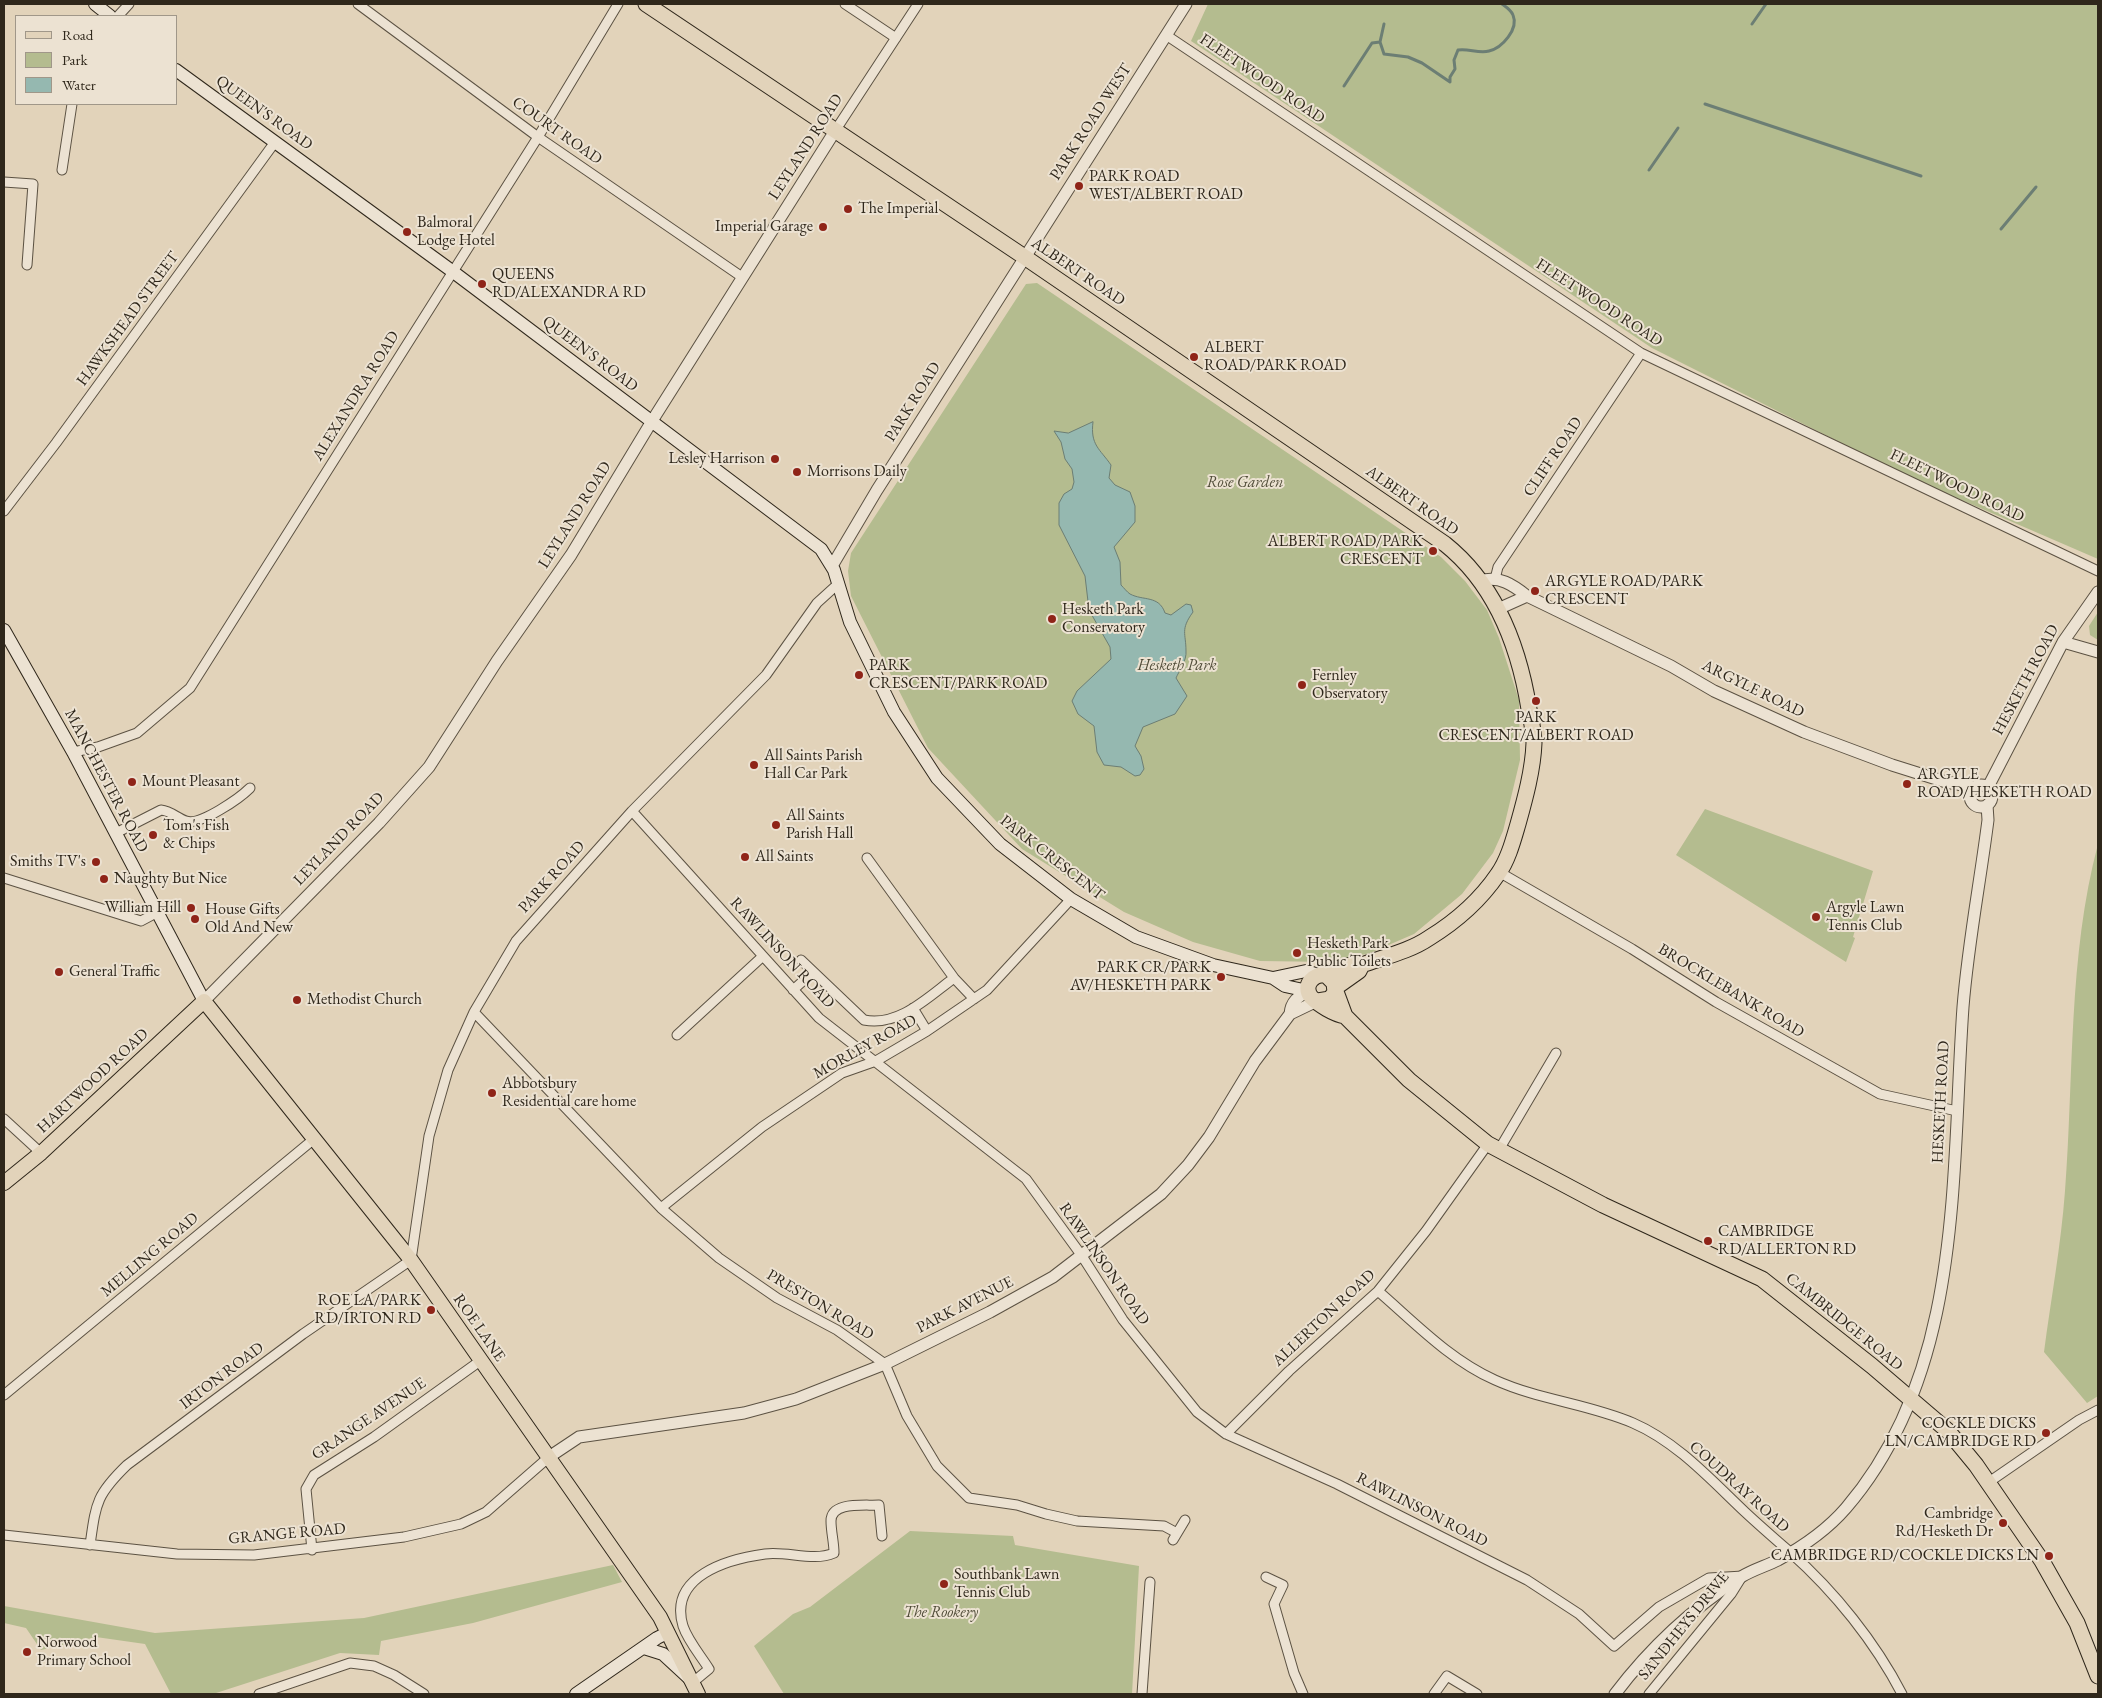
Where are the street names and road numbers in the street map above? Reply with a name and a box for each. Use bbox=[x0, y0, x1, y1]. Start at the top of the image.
street label: FLEETWOOD ROAD bbox=[1196, 30, 1328, 128]
street label: PARK ROAD WEST bbox=[1046, 60, 1136, 184]
street label: QUEEN'S ROAD bbox=[212, 71, 316, 155]
street label: LEYLAND ROAD bbox=[765, 91, 847, 203]
street label: COURT ROAD bbox=[508, 93, 606, 169]
street label: ALBERT ROAD bbox=[1028, 234, 1128, 310]
street label: HAWKSHEAD STREET bbox=[73, 248, 183, 390]
street label: FLEETWOOD ROAD bbox=[1532, 255, 1666, 351]
street label: QUEEN'S ROAD bbox=[538, 312, 642, 396]
street label: ALEXANDRA ROAD bbox=[308, 328, 404, 464]
street label: PARK ROAD bbox=[881, 359, 945, 445]
street label: CLIFF ROAD bbox=[1519, 413, 1587, 501]
street label: FLEETWOOD ROAD bbox=[1887, 445, 2027, 527]
street label: LEYLAND ROAD bbox=[534, 458, 616, 572]
street label: ALBERT ROAD bbox=[1362, 462, 1462, 540]
street label: HESKETH ROAD bbox=[1989, 621, 2063, 739]
street label: ARGYLE ROAD bbox=[1699, 656, 1807, 722]
street label: MANCHESTER ROAD bbox=[60, 706, 152, 856]
street label: LEYLAND ROAD bbox=[290, 788, 388, 890]
street label: PARK CRESCENT bbox=[996, 811, 1108, 905]
street label: PARK ROAD bbox=[515, 837, 589, 917]
street label: RAWLINSON ROAD bbox=[726, 894, 838, 1012]
street label: BROCKLEBANK ROAD bbox=[1654, 940, 1808, 1042]
street label: MORLEY ROAD bbox=[810, 1011, 920, 1083]
street label: HARTWOOD ROAD bbox=[33, 1024, 153, 1138]
street label: HESKETH ROAD bbox=[1928, 1040, 1954, 1164]
street label: RAWLINSON ROAD bbox=[1055, 1199, 1153, 1329]
street label: MELLING ROAD bbox=[97, 1209, 203, 1301]
street label: PRESTON ROAD bbox=[763, 1265, 877, 1345]
street label: ALLERTON ROAD bbox=[1269, 1266, 1379, 1370]
street label: CAMBRIDGE ROAD bbox=[1781, 1269, 1907, 1375]
street label: PARK AVENUE bbox=[913, 1272, 1017, 1338]
street label: ROE LANE bbox=[449, 1291, 509, 1365]
street label: IRTON ROAD bbox=[176, 1338, 268, 1414]
street label: GRANGE AVENUE bbox=[308, 1374, 430, 1464]
street label: COUDRAY ROAD bbox=[1685, 1437, 1793, 1537]
street label: RAWLINSON ROAD bbox=[1353, 1469, 1491, 1551]
street label: GRANGE ROAD bbox=[228, 1519, 346, 1549]
street label: SANDHEYS DRIVE bbox=[1634, 1568, 1734, 1684]

